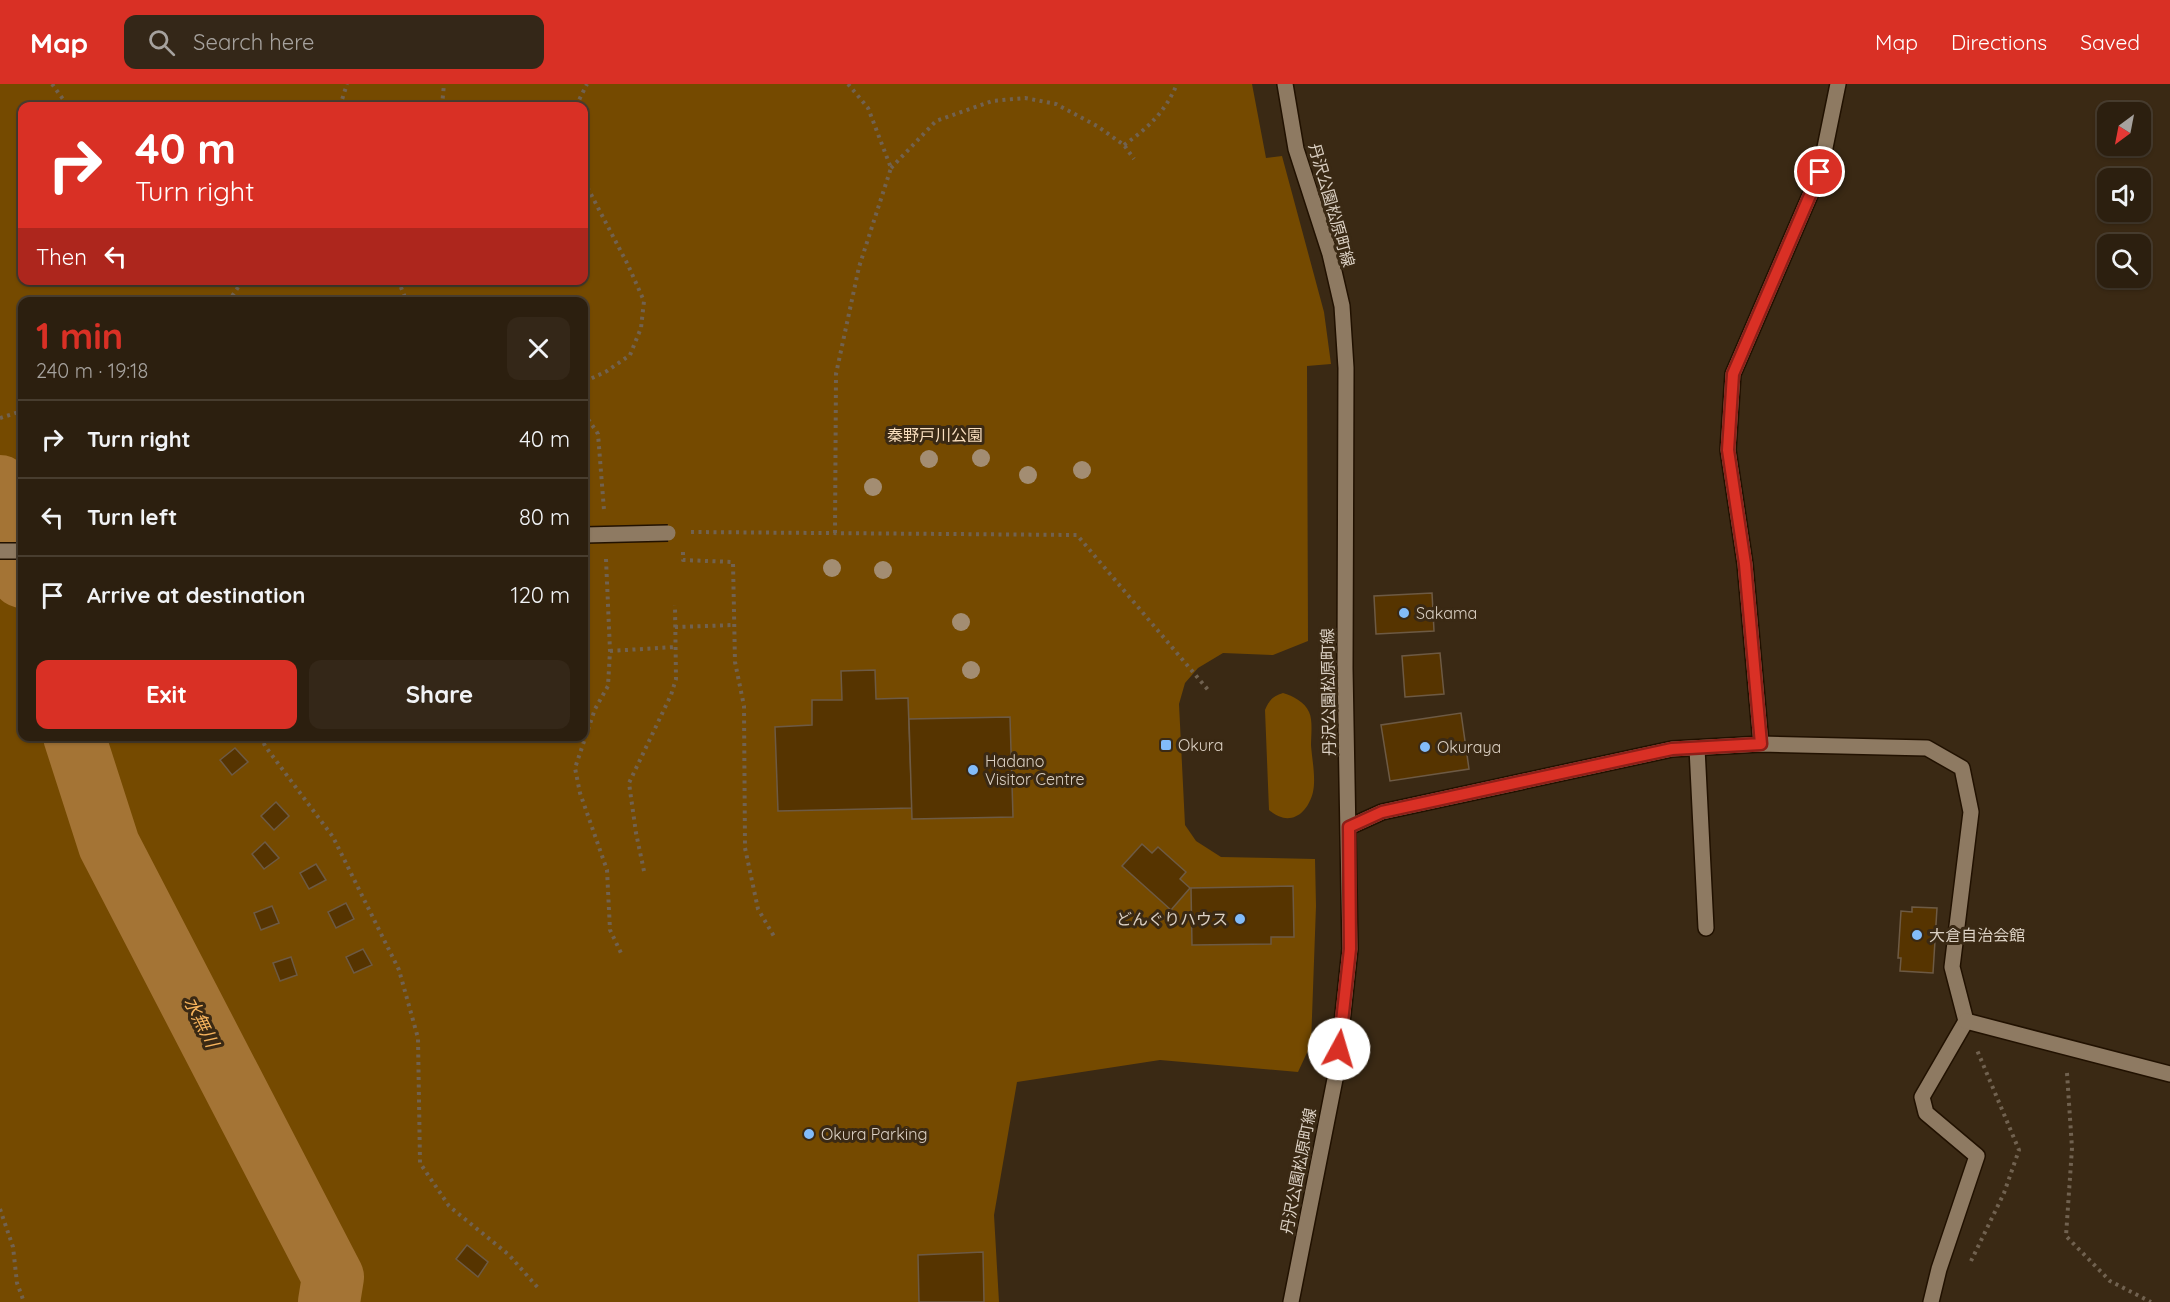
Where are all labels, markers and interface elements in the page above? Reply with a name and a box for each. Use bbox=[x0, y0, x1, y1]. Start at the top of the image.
search box bbox=[124, 15, 544, 69]
text: Map bbox=[30, 25, 88, 60]
icon: search bbox=[145, 26, 178, 59]
text: Search here bbox=[193, 28, 315, 56]
text: Map bbox=[1875, 29, 1918, 55]
text: Directions bbox=[1951, 29, 2047, 55]
text: Saved bbox=[2080, 29, 2140, 55]
north arrow bbox=[2097, 102, 2151, 156]
map controls bbox=[2097, 102, 2151, 288]
text: 40 m bbox=[135, 122, 236, 175]
icon: right bbox=[36, 126, 114, 204]
street label: 丹沢公園松原町線 bbox=[1305, 141, 1359, 269]
pin bbox=[1794, 146, 1845, 197]
icon: arrive bbox=[1803, 155, 1836, 188]
button: sound bbox=[2097, 168, 2151, 222]
text: Turn right bbox=[135, 174, 254, 208]
button: search bbox=[2097, 234, 2151, 288]
icon: left bbox=[99, 240, 132, 273]
text: Then bbox=[36, 243, 87, 271]
text: 1 min bbox=[36, 313, 123, 358]
button: close bbox=[507, 317, 570, 380]
text: 240 m · 19:18 bbox=[36, 358, 148, 383]
icon: right bbox=[36, 423, 69, 456]
text: Turn right bbox=[87, 425, 191, 453]
text: 40 m bbox=[519, 425, 570, 453]
park label: 秦野戸川公園 bbox=[887, 425, 983, 445]
icon: left bbox=[36, 501, 69, 534]
text: Turn left bbox=[87, 503, 177, 531]
text: 80 m bbox=[519, 503, 570, 531]
icon: arrive bbox=[36, 579, 69, 612]
text: Arrive at destination bbox=[87, 581, 305, 609]
text: 120 m bbox=[511, 581, 570, 609]
place label: Sakama bbox=[1416, 603, 1477, 623]
marker: Sakama bbox=[1397, 606, 1411, 620]
street label: 丹沢公園松原町線 bbox=[1317, 628, 1339, 756]
button: Exit bbox=[36, 660, 297, 729]
button: Share bbox=[309, 660, 570, 729]
place label: Okura bbox=[1178, 735, 1224, 755]
place label: Okuraya bbox=[1437, 737, 1501, 757]
marker: Okura bbox=[1159, 738, 1173, 752]
marker: Okuraya bbox=[1418, 740, 1432, 754]
place label: Hadano Visitor Centre bbox=[985, 751, 1085, 789]
marker: Hadano Visitor Centre bbox=[966, 763, 980, 777]
place label: どんぐりハウス bbox=[1116, 909, 1228, 929]
marker: どんぐりハウス bbox=[1233, 912, 1247, 926]
place label: 大倉自治会館 bbox=[1929, 925, 2025, 945]
marker: 大倉自治会館 bbox=[1910, 928, 1924, 942]
water label: 水無川 bbox=[179, 992, 225, 1053]
position arrow bbox=[1307, 1017, 1371, 1081]
street label: 丹沢公園松原町線 bbox=[1276, 1106, 1320, 1236]
place label: Okura Parking bbox=[821, 1124, 927, 1144]
marker: Okura Parking bbox=[802, 1127, 816, 1141]

